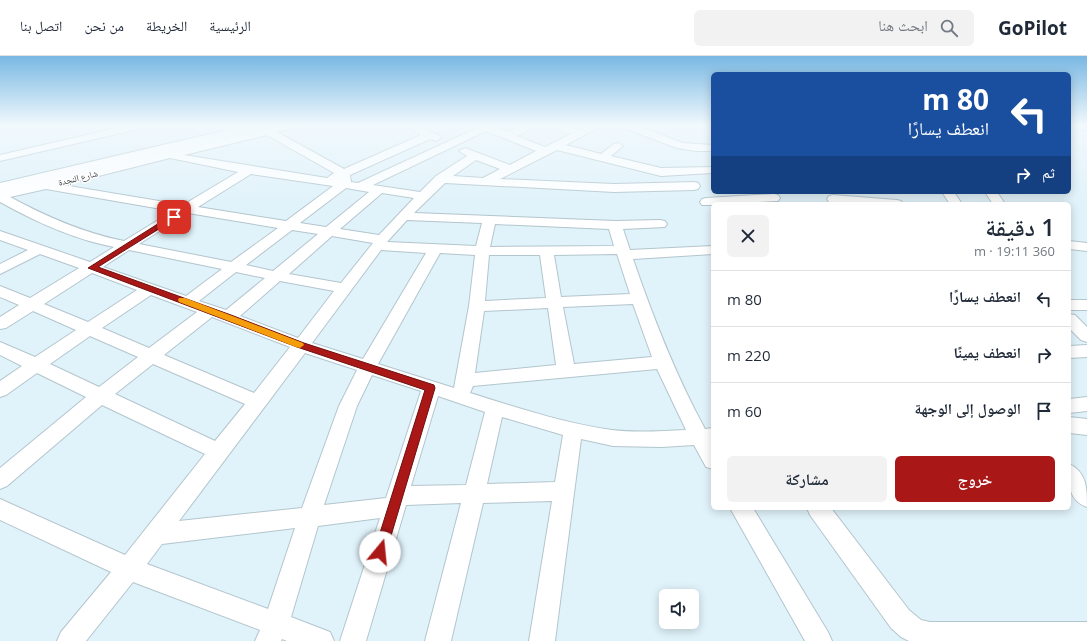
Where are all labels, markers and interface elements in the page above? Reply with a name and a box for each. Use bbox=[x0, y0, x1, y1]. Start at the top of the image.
search box bbox=[694, 10, 974, 46]
text: ابحث هنا bbox=[878, 15, 928, 35]
text: GoPilot bbox=[998, 15, 1067, 41]
text: اتصل بنا bbox=[20, 16, 62, 35]
text: من نحن bbox=[84, 16, 124, 35]
text: الخريطة bbox=[146, 16, 187, 35]
text: الرئيسية bbox=[209, 16, 251, 35]
icon: search bbox=[938, 17, 960, 39]
text: 80 m bbox=[922, 80, 989, 118]
icon: left bbox=[1003, 88, 1055, 140]
text: انعطف يسارًا bbox=[908, 116, 989, 140]
text: ثم bbox=[1042, 162, 1055, 182]
icon: right bbox=[1012, 164, 1034, 186]
street label: شارع النجدة bbox=[57, 166, 99, 189]
pin bbox=[157, 200, 191, 234]
icon: arrive bbox=[163, 206, 185, 228]
text: 1 دقيقة bbox=[985, 210, 1055, 243]
button: close bbox=[727, 215, 769, 257]
text: 360 m · 19:11 bbox=[974, 242, 1055, 260]
text: انعطف يسارًا bbox=[949, 286, 1021, 306]
icon: left bbox=[1033, 288, 1055, 310]
text: 80 m bbox=[727, 289, 762, 309]
text: انعطف يمينًا bbox=[953, 342, 1021, 362]
icon: right bbox=[1033, 344, 1055, 366]
text: 220 m bbox=[727, 345, 771, 365]
text: الوصول إلى الوجهة bbox=[915, 398, 1021, 418]
icon: arrive bbox=[1033, 400, 1055, 422]
text: 60 m bbox=[727, 401, 762, 421]
button: مشاركة bbox=[727, 456, 887, 502]
button: خروج bbox=[895, 456, 1055, 502]
position arrow bbox=[359, 531, 401, 573]
map controls bbox=[659, 589, 699, 629]
button: sound bbox=[659, 589, 699, 629]

